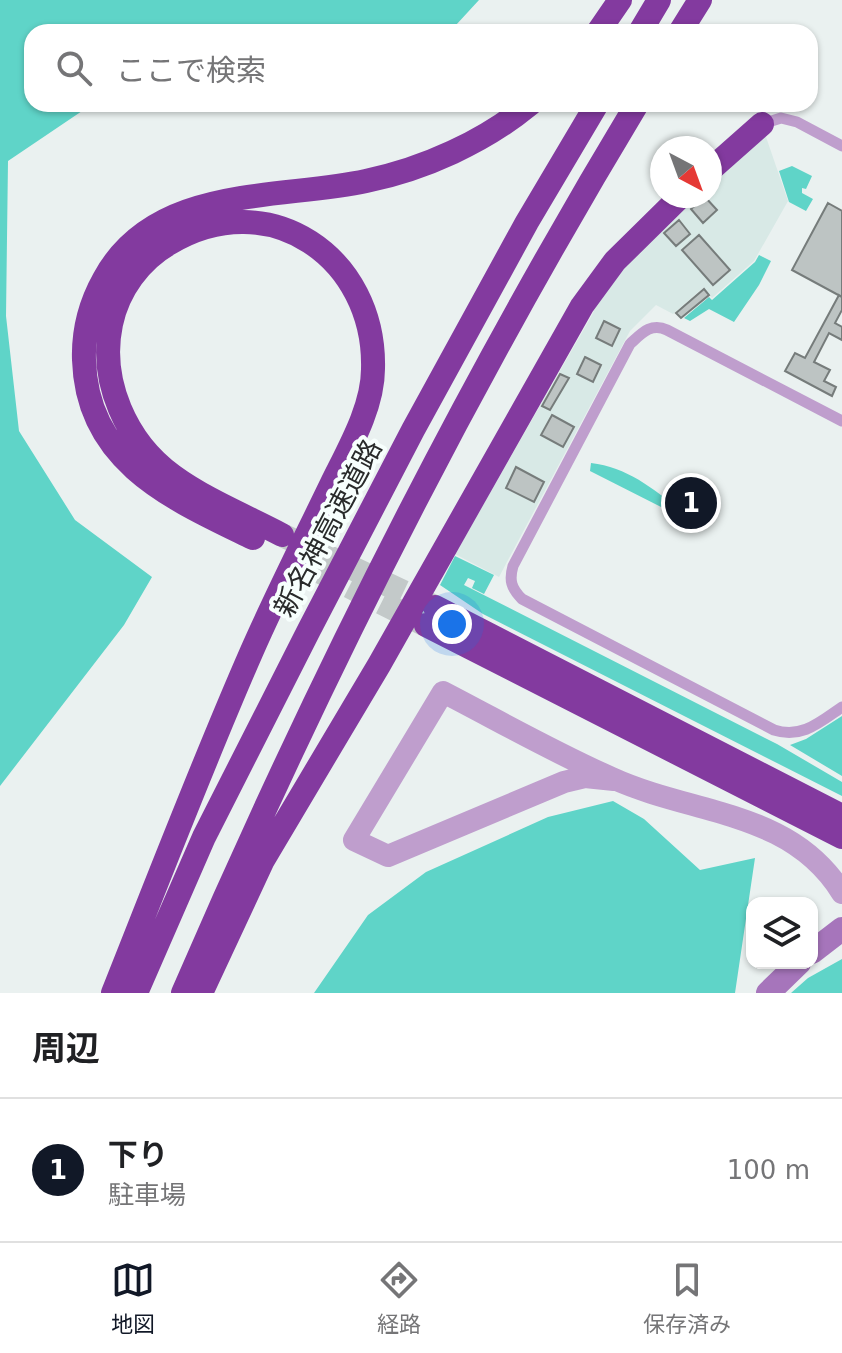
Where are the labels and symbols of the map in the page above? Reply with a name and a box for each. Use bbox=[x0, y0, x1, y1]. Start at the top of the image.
north arrow bbox=[650, 136, 722, 208]
street label: 新名神高速道路 bbox=[267, 434, 389, 622]
pin: 1 bbox=[665, 473, 717, 533]
your location bbox=[432, 604, 472, 644]

